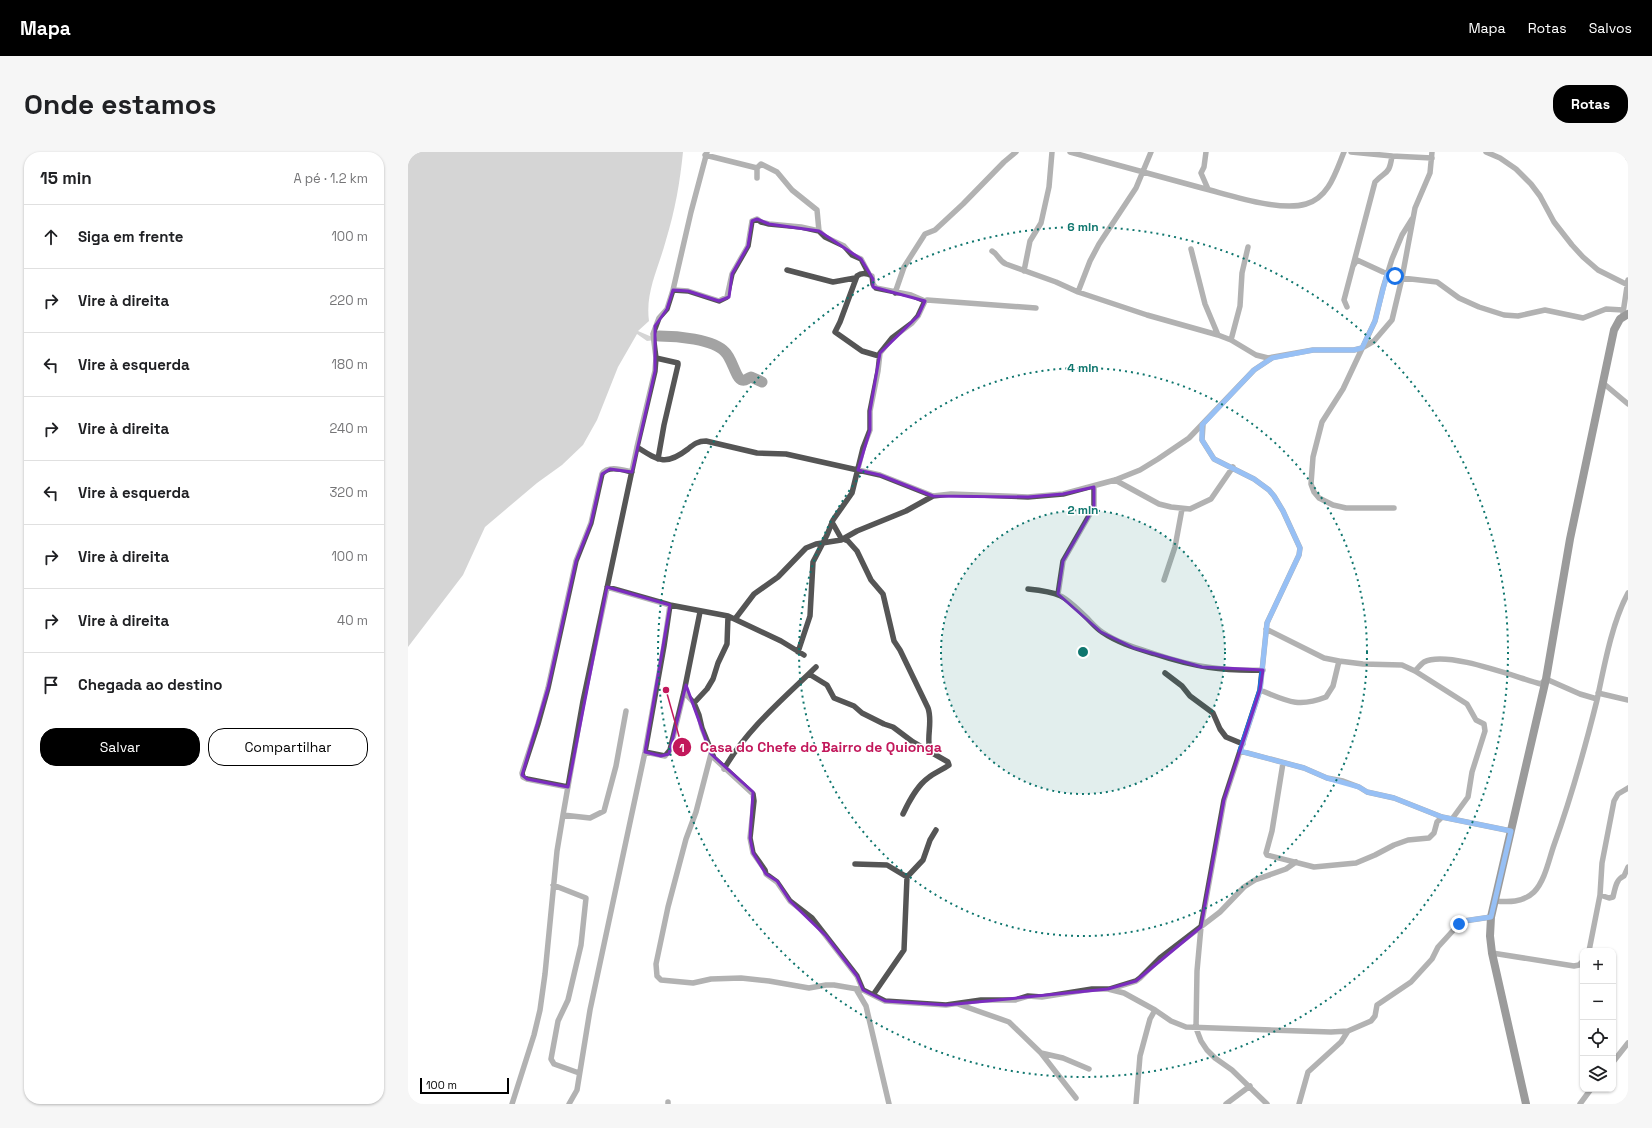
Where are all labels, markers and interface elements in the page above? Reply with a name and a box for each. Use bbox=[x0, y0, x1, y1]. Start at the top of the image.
text: Mapa bbox=[20, 16, 71, 41]
text: Mapa bbox=[1468, 19, 1506, 37]
text: Rotas bbox=[1528, 19, 1567, 37]
text: Salvos bbox=[1589, 19, 1632, 37]
button: Rotas bbox=[1553, 85, 1628, 123]
text: Onde estamos bbox=[24, 86, 217, 122]
text: 15 min bbox=[40, 167, 92, 189]
text: A pé · 1.2 km bbox=[293, 170, 368, 187]
text: 6 min bbox=[1067, 219, 1099, 235]
icon: ahead bbox=[40, 226, 62, 248]
text: Siga em frente bbox=[78, 227, 184, 246]
text: 100 m bbox=[331, 228, 368, 245]
route start bbox=[1386, 267, 1404, 285]
icon: right bbox=[40, 290, 62, 312]
text: Vire à direita bbox=[78, 291, 169, 310]
text: 220 m bbox=[329, 292, 368, 309]
icon: left bbox=[40, 354, 62, 376]
text: Vire à esquerda bbox=[78, 355, 190, 374]
text: 180 m bbox=[332, 356, 368, 373]
text: 4 min bbox=[1067, 360, 1099, 376]
icon: right bbox=[40, 418, 62, 440]
text: Vire à direita bbox=[78, 419, 169, 438]
text: 240 m bbox=[330, 420, 368, 437]
icon: left bbox=[40, 482, 62, 504]
text: Vire à esquerda bbox=[78, 483, 190, 502]
text: 320 m bbox=[329, 484, 368, 501]
text: 2 min bbox=[1067, 502, 1099, 518]
icon: right bbox=[40, 546, 62, 568]
text: Vire à direita bbox=[78, 547, 169, 566]
text: 100 m bbox=[331, 548, 368, 565]
icon: right bbox=[40, 610, 62, 632]
text: Vire à direita bbox=[78, 611, 169, 630]
text: 40 m bbox=[337, 612, 368, 629]
centre of rings bbox=[1076, 645, 1090, 659]
icon: arrive bbox=[40, 674, 62, 696]
text: Chegada ao destino bbox=[78, 675, 222, 694]
button: Salvar bbox=[40, 728, 200, 766]
button: Compartilhar bbox=[208, 728, 368, 766]
callout: Casa do Chefe do Bairro de Quionga bbox=[672, 734, 950, 760]
text: Casa do Chefe do Bairro de Quionga bbox=[700, 738, 942, 756]
text: 1 bbox=[679, 740, 685, 756]
route end bbox=[1450, 915, 1468, 933]
map controls bbox=[1580, 948, 1616, 1092]
button: + bbox=[1580, 948, 1616, 984]
button: − bbox=[1580, 984, 1616, 1020]
button: locate bbox=[1580, 1020, 1616, 1056]
button: layers bbox=[1580, 1056, 1616, 1092]
scale bar bbox=[420, 1076, 509, 1095]
text: 100 m bbox=[426, 1078, 457, 1092]

